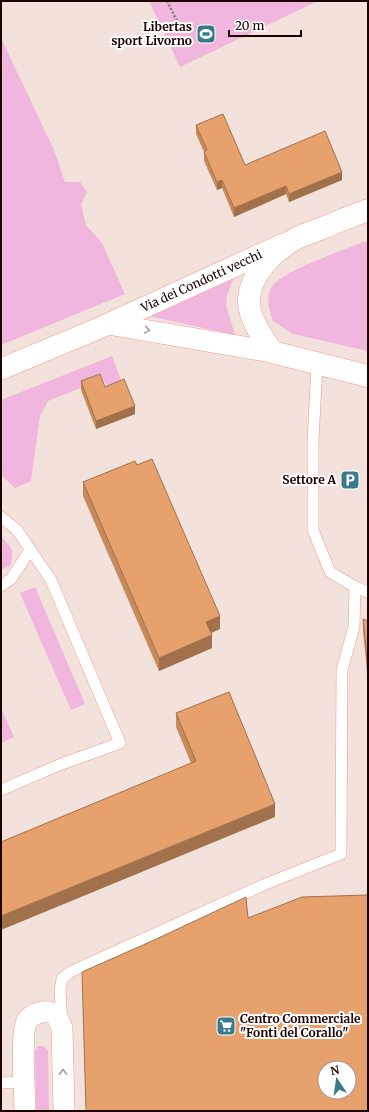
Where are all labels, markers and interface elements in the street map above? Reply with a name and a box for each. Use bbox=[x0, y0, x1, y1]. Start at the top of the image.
scale bar bbox=[229, 12, 301, 38]
text: 20 m bbox=[235, 18, 264, 33]
place label: Libertas sport Livorno bbox=[111, 19, 192, 48]
sports icon: Libertas sport Livorno bbox=[195, 23, 217, 45]
street label: Via dei Condotti vecchi bbox=[138, 247, 264, 315]
one-way arrow bbox=[143, 326, 150, 334]
parking icon: Settore A bbox=[339, 469, 361, 491]
place label: Settore A bbox=[282, 472, 337, 487]
place label: Centro Commerciale "Fonti del Corallo" bbox=[240, 1011, 361, 1040]
supermarket icon: Centro Commerciale "Fonti del Corallo" bbox=[215, 1015, 237, 1037]
north arrow bbox=[317, 1060, 357, 1100]
text: N bbox=[329, 1062, 341, 1078]
one-way arrow bbox=[59, 1069, 67, 1075]

